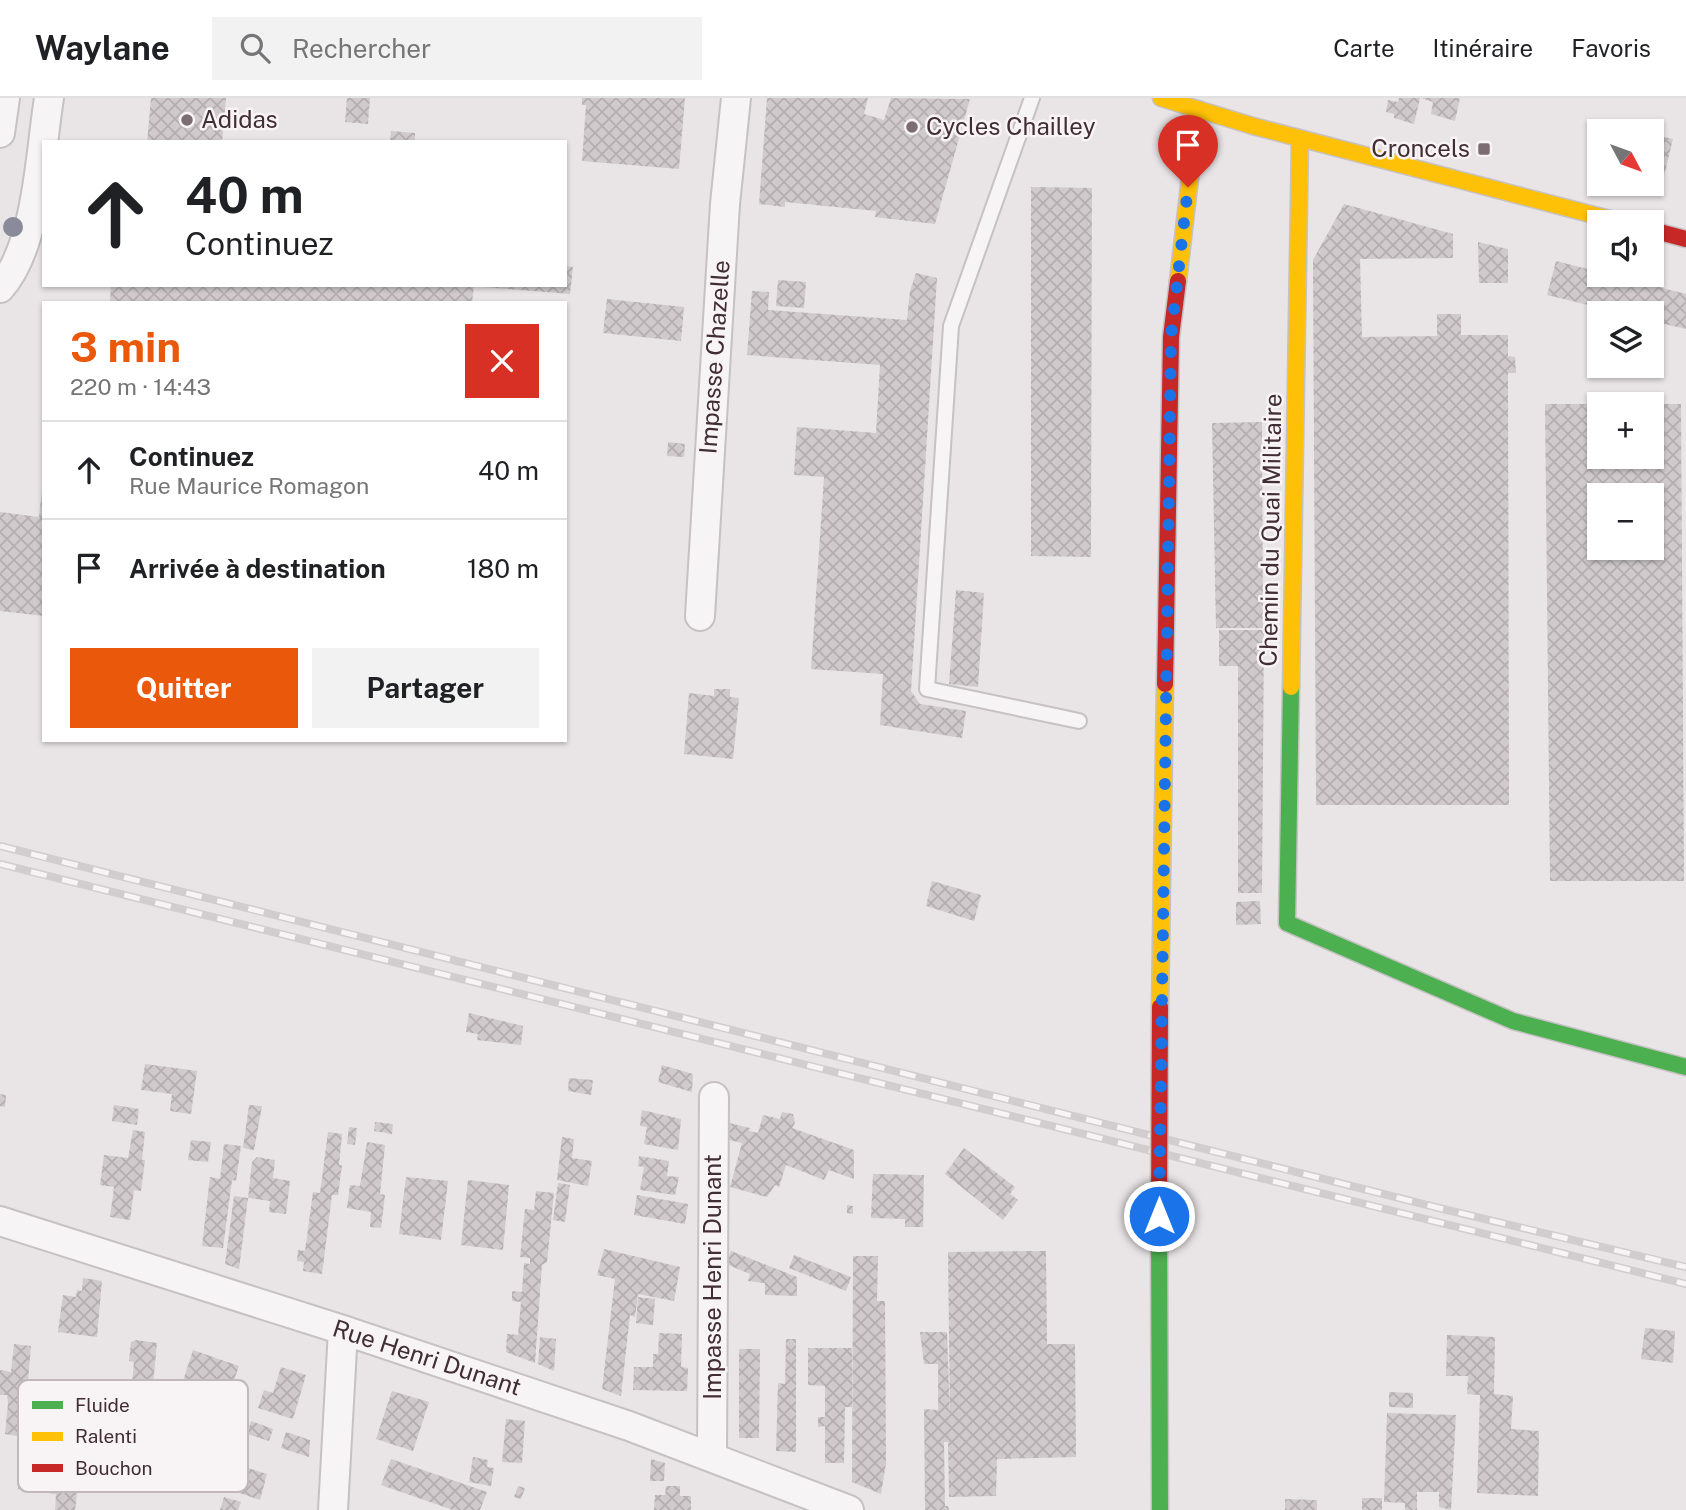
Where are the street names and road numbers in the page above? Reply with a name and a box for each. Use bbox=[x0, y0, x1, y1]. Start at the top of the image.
street label: Impasse Chazelle bbox=[693, 259, 735, 455]
street label: Chemin du Quai Militaire bbox=[1254, 393, 1286, 667]
street label: Impasse Henri Dunant bbox=[698, 1154, 726, 1400]
street label: Rue Henri Dunant bbox=[330, 1313, 525, 1401]

